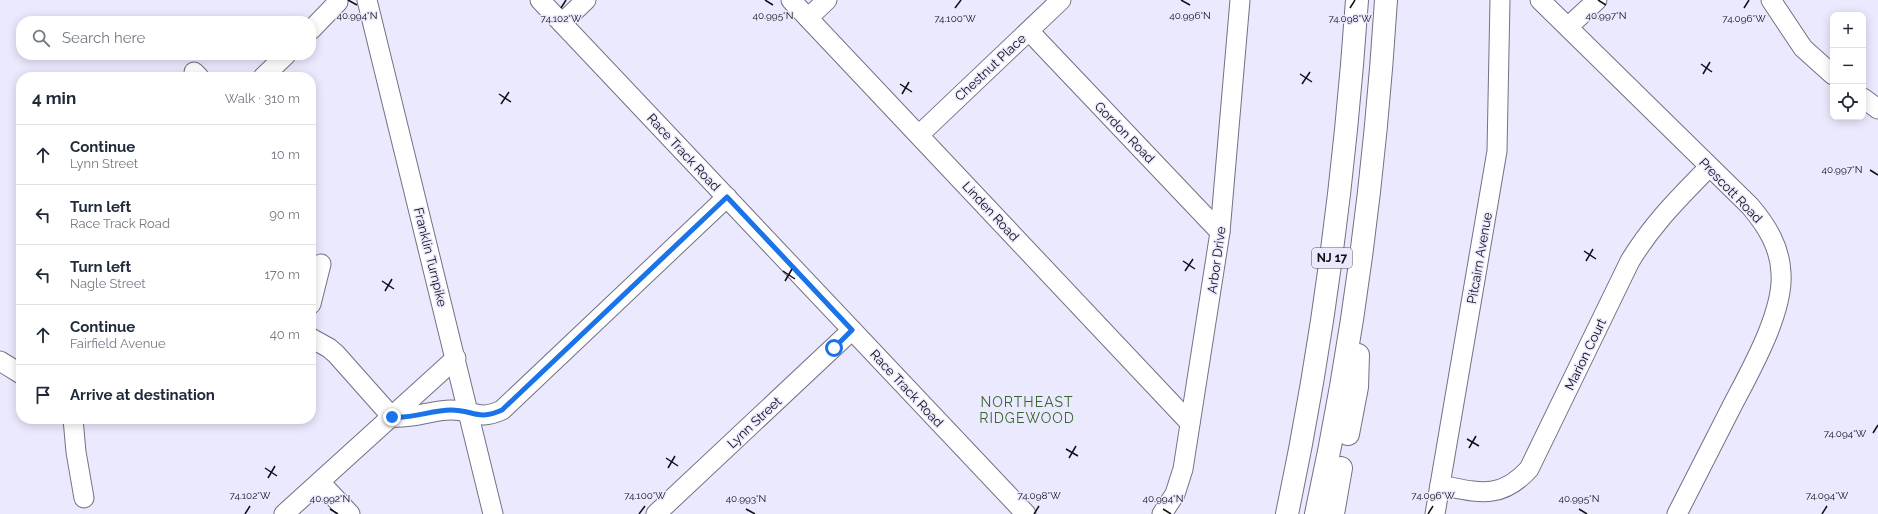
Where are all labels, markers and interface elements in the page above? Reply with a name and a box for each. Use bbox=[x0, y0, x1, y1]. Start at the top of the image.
text: 40.994°N bbox=[337, 10, 377, 21]
text: 40.995°N bbox=[752, 10, 794, 21]
text: 40.996°N bbox=[1169, 10, 1211, 21]
text: 40.997°N bbox=[1586, 10, 1626, 21]
map controls bbox=[1830, 12, 1866, 120]
button: + bbox=[1830, 12, 1866, 48]
text: 74.102°W bbox=[541, 13, 582, 24]
text: 74.100°W bbox=[934, 13, 976, 24]
text: 74.098°W bbox=[1328, 13, 1372, 24]
text: 74.096°W bbox=[1722, 13, 1766, 24]
search box bbox=[16, 16, 316, 60]
icon: search bbox=[30, 27, 52, 49]
text: Search here bbox=[62, 29, 145, 47]
street label: Chestnut Place bbox=[952, 31, 1029, 104]
button: − bbox=[1830, 48, 1866, 84]
button: locate bbox=[1830, 84, 1866, 120]
text: 4 min bbox=[32, 88, 76, 108]
text: Walk · 310 m bbox=[225, 91, 300, 106]
street label: Gordon Road bbox=[1092, 99, 1158, 166]
street label: Race Track Road bbox=[644, 111, 723, 194]
text: Continue bbox=[70, 138, 135, 156]
icon: ahead bbox=[32, 144, 54, 166]
text: 10 m bbox=[271, 147, 300, 162]
street label: Prescott Road bbox=[1696, 155, 1765, 226]
text: Lynn Street bbox=[70, 156, 138, 171]
text: 40.997°N bbox=[1822, 164, 1862, 175]
street label: Linden Road bbox=[959, 179, 1022, 244]
text: Turn left bbox=[70, 198, 131, 216]
icon: left bbox=[32, 204, 54, 226]
street label: Franklin Turnpike bbox=[411, 206, 450, 309]
text: 90 m bbox=[269, 207, 300, 222]
street label: Pitcairn Avenue bbox=[1464, 211, 1495, 305]
text: Race Track Road bbox=[70, 216, 170, 231]
street label: Arbor Drive bbox=[1204, 225, 1229, 295]
road number: NJ 17 bbox=[1312, 248, 1352, 268]
text: Turn left bbox=[70, 258, 131, 276]
icon: left bbox=[32, 264, 54, 286]
text: 170 m bbox=[264, 267, 300, 282]
text: Nagle Street bbox=[70, 276, 146, 291]
street label: Marion Court bbox=[1562, 315, 1610, 392]
text: Continue bbox=[70, 318, 135, 336]
icon: ahead bbox=[32, 324, 54, 346]
text: 40 m bbox=[270, 327, 300, 342]
text: Fairfield Avenue bbox=[70, 336, 166, 351]
route start bbox=[825, 339, 843, 357]
street label: Race Track Road bbox=[867, 347, 946, 430]
icon: arrive bbox=[32, 384, 54, 406]
text: Arrive at destination bbox=[70, 386, 215, 404]
street label: Lynn Street bbox=[724, 393, 785, 451]
district label: NORTHEAST RIDGEWOOD bbox=[979, 394, 1075, 426]
route end bbox=[383, 408, 401, 426]
text: 74.094°W bbox=[1824, 428, 1867, 439]
text: 74.102°W bbox=[230, 490, 271, 501]
text: 74.100°W bbox=[624, 490, 666, 501]
text: 74.098°W bbox=[1017, 490, 1061, 501]
text: 74.096°W bbox=[1411, 490, 1455, 501]
text: 74.094°W bbox=[1806, 490, 1849, 501]
text: 40.992°N bbox=[310, 493, 350, 504]
text: 40.993°N bbox=[726, 493, 766, 504]
text: 40.994°N bbox=[1143, 493, 1183, 504]
text: 40.995°N bbox=[1558, 493, 1600, 504]

